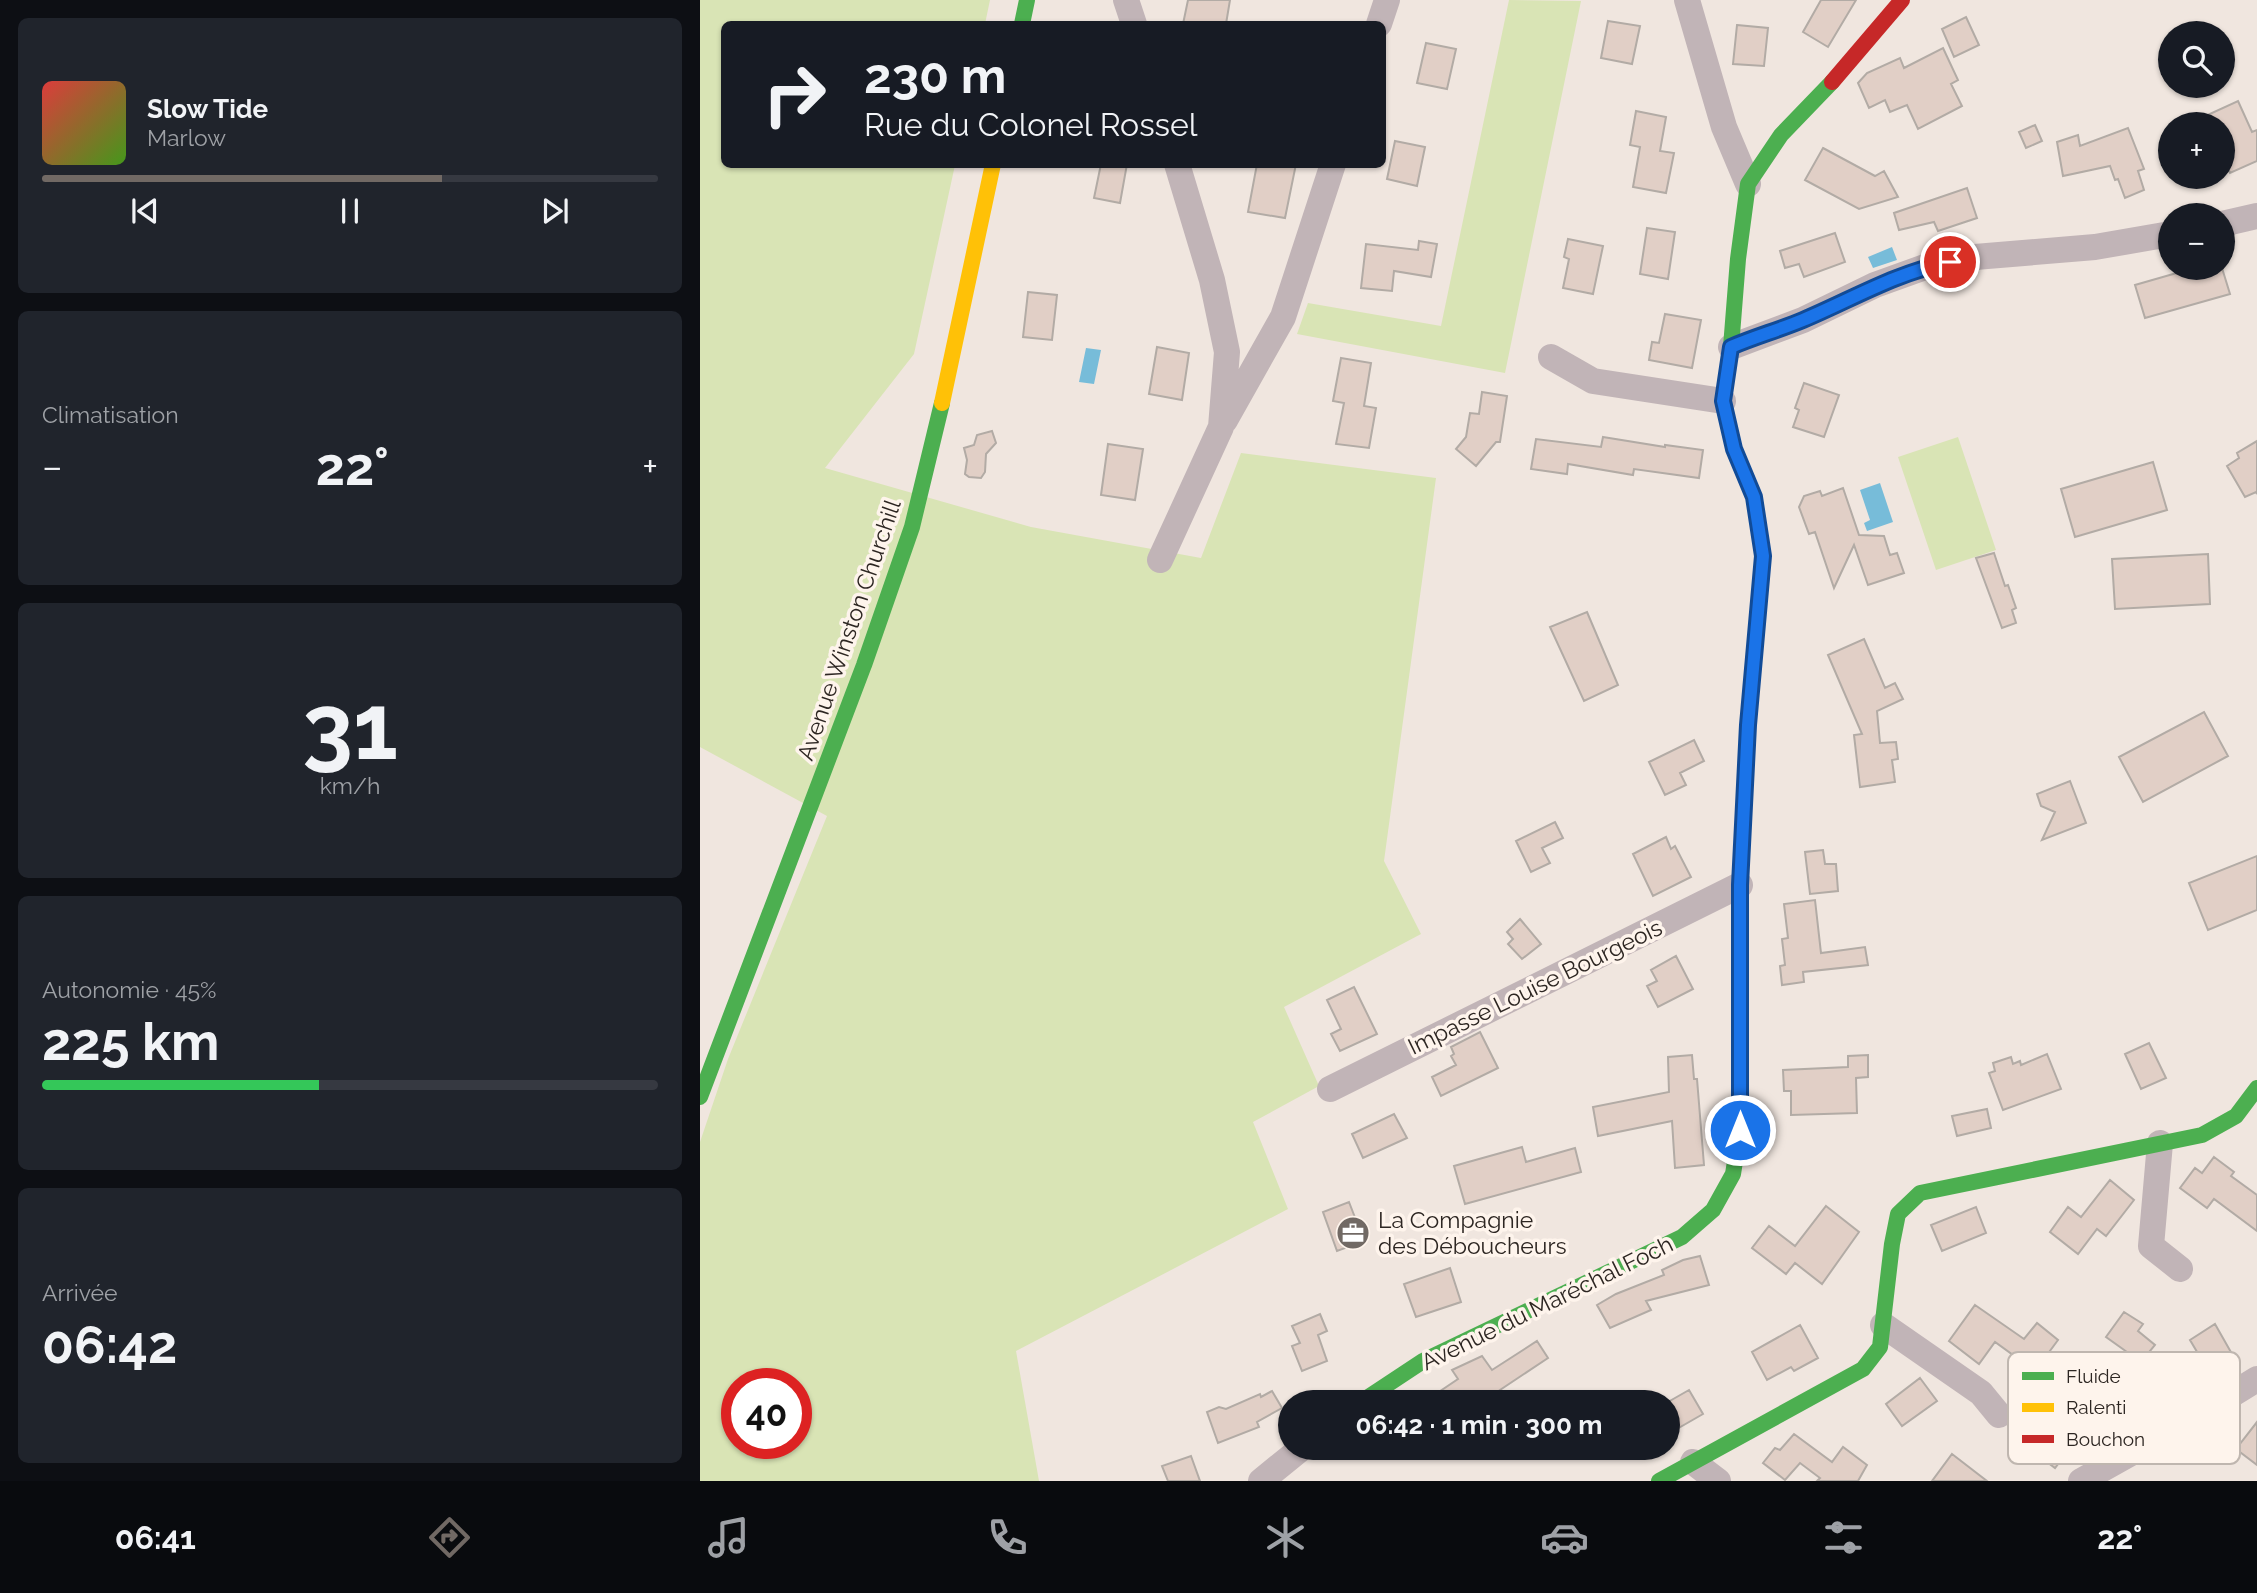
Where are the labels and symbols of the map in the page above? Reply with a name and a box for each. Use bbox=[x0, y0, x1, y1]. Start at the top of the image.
pin bbox=[1920, 232, 1980, 292]
street label: Avenue Winston Churchill bbox=[791, 495, 906, 764]
street label: Impasse Louise Bourgeois bbox=[1403, 913, 1666, 1060]
position arrow bbox=[1703, 1093, 1777, 1167]
place label: La Compagnie des Déboucheurs bbox=[1378, 1206, 1567, 1259]
office icon: La Compagnie des Déboucheurs bbox=[1334, 1214, 1372, 1252]
street label: Avenue du Maréchal Foch bbox=[1417, 1230, 1677, 1375]
legend bbox=[2008, 1352, 2240, 1464]
text: Fluide bbox=[2066, 1365, 2121, 1387]
speed limit sign: 40 bbox=[721, 1368, 812, 1459]
text: Ralenti bbox=[2066, 1396, 2126, 1418]
text: Bouchon bbox=[2066, 1428, 2145, 1450]

